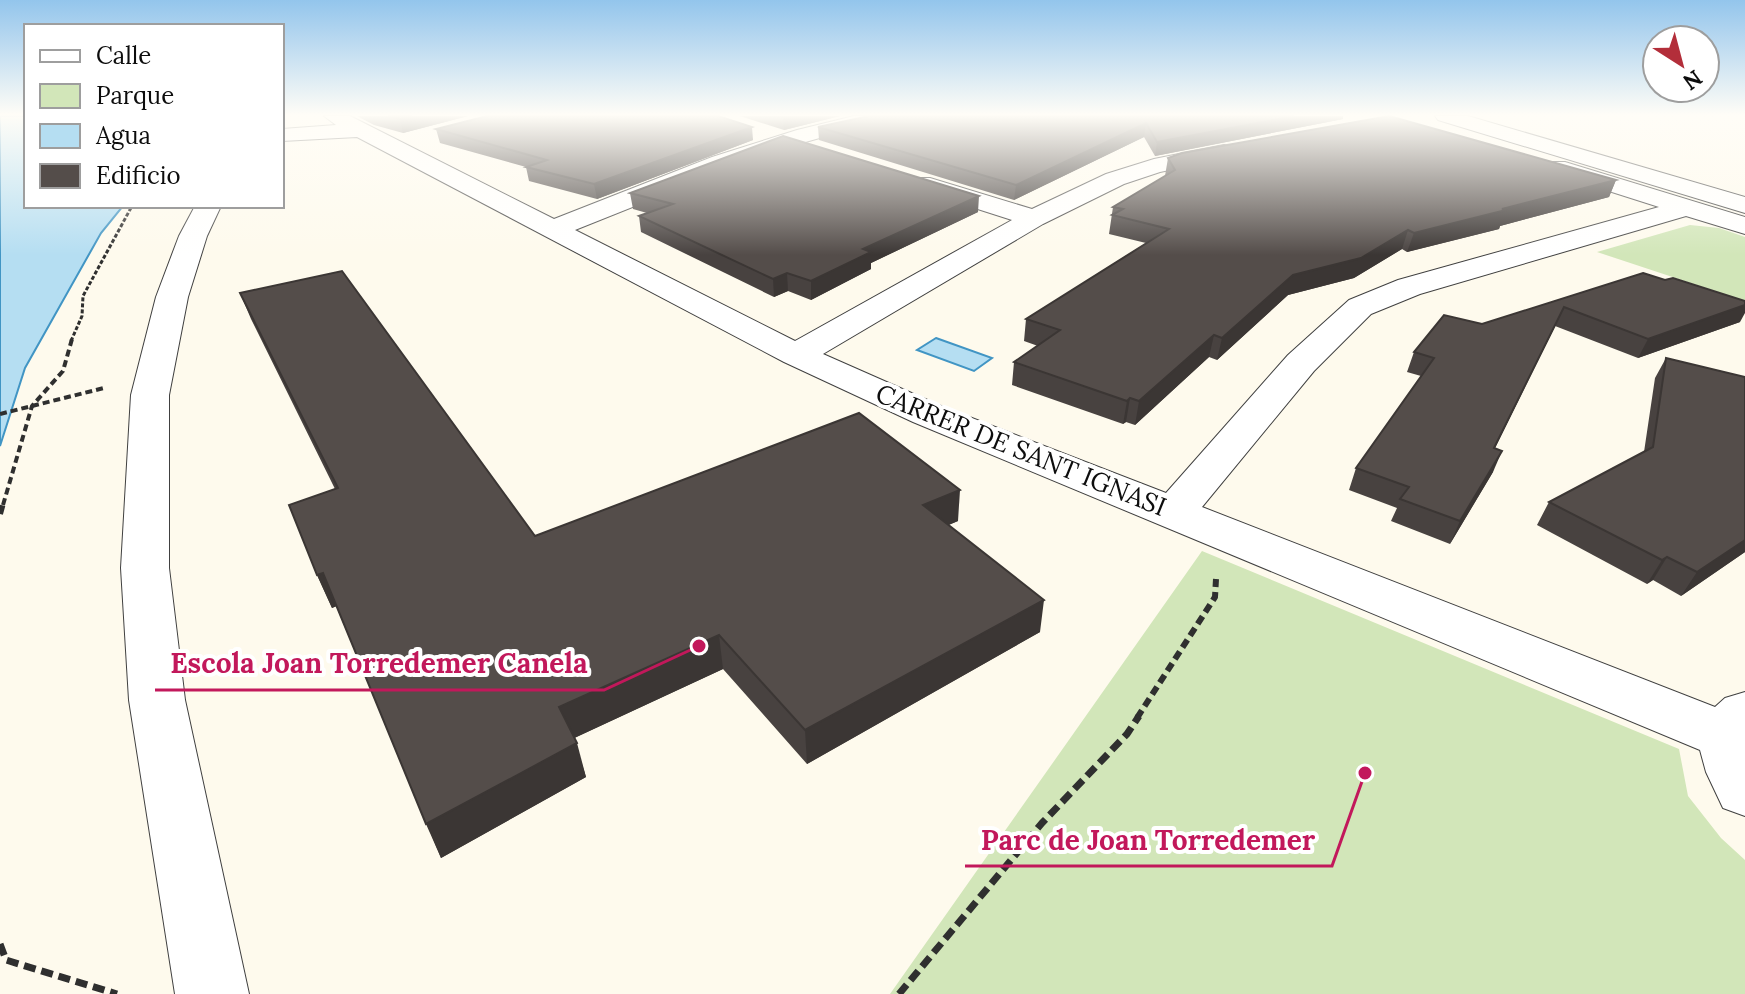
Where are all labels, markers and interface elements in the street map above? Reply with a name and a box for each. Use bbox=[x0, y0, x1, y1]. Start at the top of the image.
legend bbox=[24, 24, 284, 208]
north arrow bbox=[1641, 24, 1721, 104]
text: Calle bbox=[96, 40, 151, 71]
text: N bbox=[1678, 64, 1708, 97]
text: Parque bbox=[96, 80, 174, 111]
text: Agua bbox=[95, 120, 151, 151]
text: Edificio bbox=[96, 160, 181, 191]
street label: CARRER DE SANT IGNASI bbox=[871, 376, 1171, 523]
callout: Escola Joan Torredemer Canela bbox=[155, 638, 604, 690]
text: Escola Joan Torredemer Canela bbox=[170, 645, 588, 681]
callout: Parc de Joan Torredemer bbox=[965, 814, 1332, 866]
text: Parc de Joan Torredemer bbox=[981, 822, 1316, 858]

